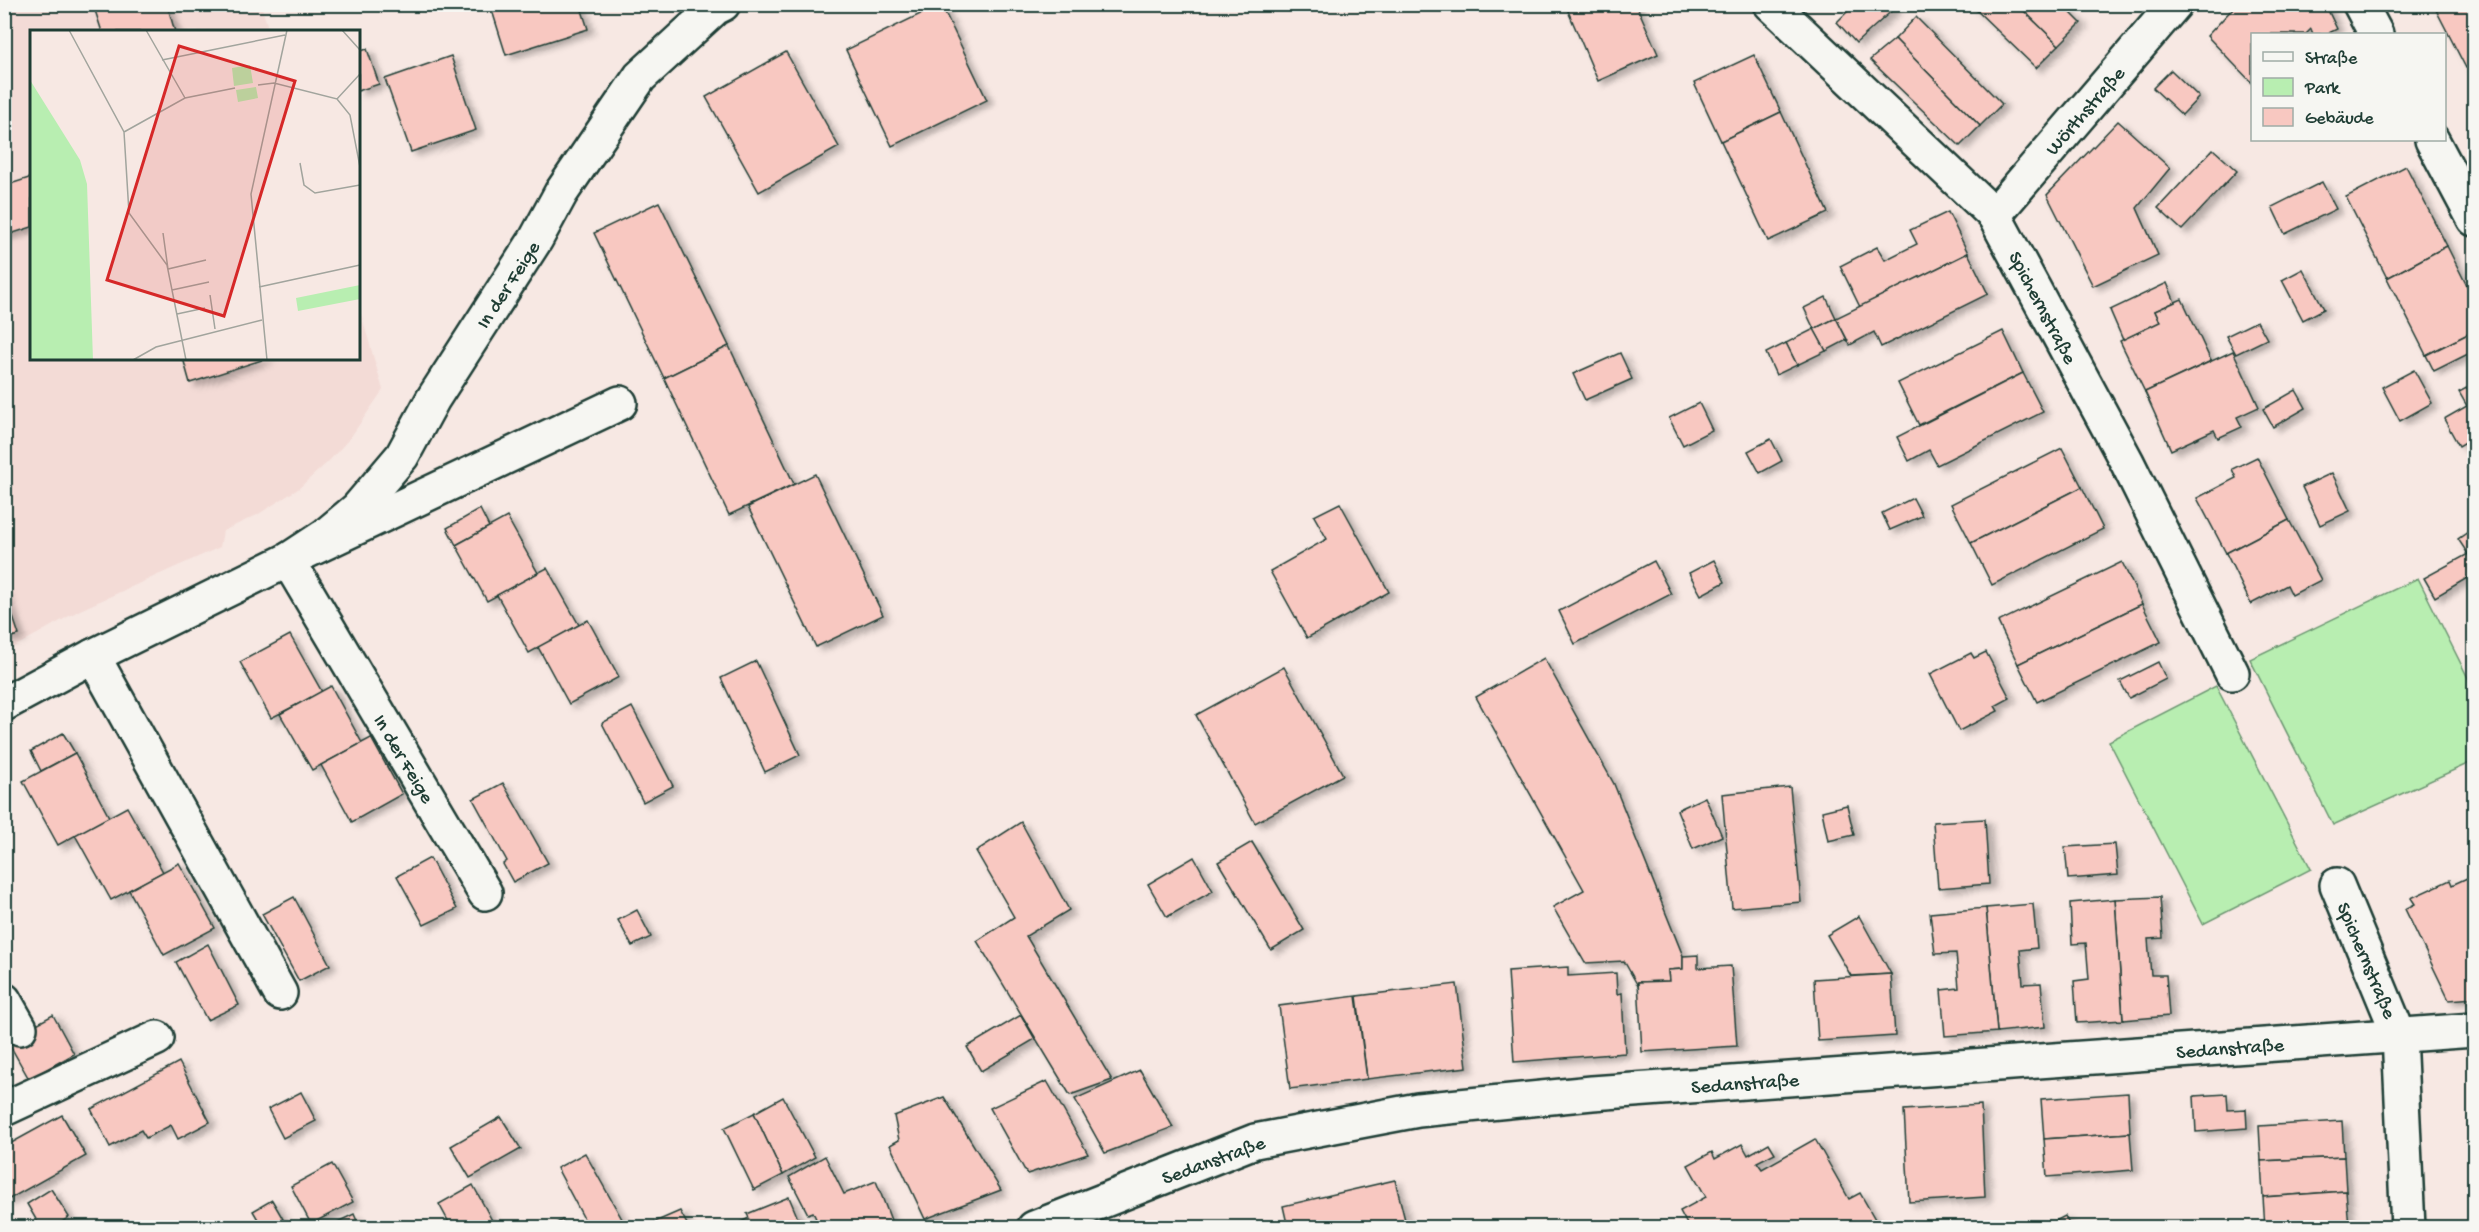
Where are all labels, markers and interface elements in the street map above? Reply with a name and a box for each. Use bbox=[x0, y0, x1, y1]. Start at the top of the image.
inset map bbox=[30, 30, 360, 360]
legend bbox=[2251, 33, 2446, 141]
text: Straße bbox=[2305, 49, 2358, 70]
street label: Wörthstraße bbox=[2042, 63, 2132, 161]
text: Park bbox=[2304, 79, 2341, 100]
text: Gebäude bbox=[2305, 109, 2374, 130]
street label: In der Feige bbox=[473, 237, 547, 334]
street label: Spichernstraße bbox=[2002, 248, 2081, 369]
street label: In der Feige bbox=[367, 711, 438, 809]
street label: Spichernstraße bbox=[2330, 900, 2400, 1024]
street label: Sedanstraße bbox=[2176, 1035, 2286, 1066]
street label: Sedanstraße bbox=[1691, 1070, 1801, 1101]
street label: Sedanstraße bbox=[1159, 1133, 1270, 1192]

